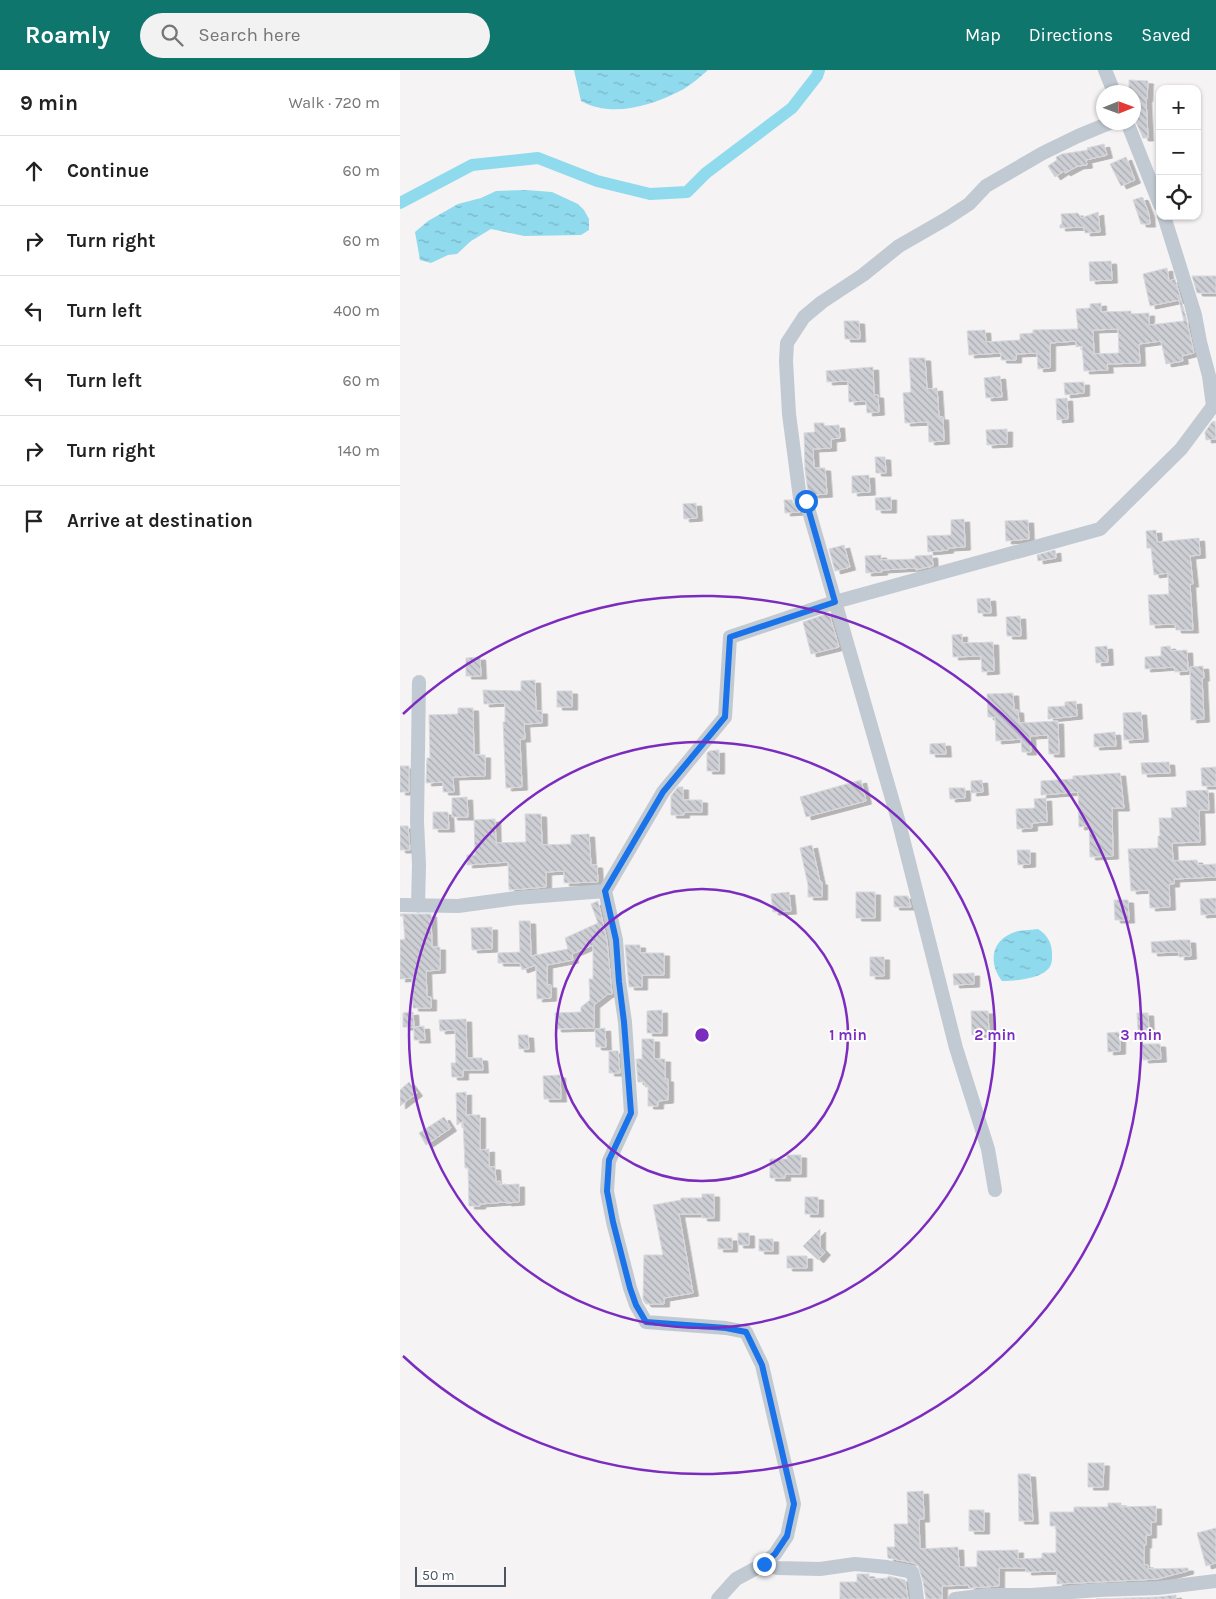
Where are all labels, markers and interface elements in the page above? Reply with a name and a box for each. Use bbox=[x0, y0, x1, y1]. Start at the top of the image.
search box bbox=[140, 13, 490, 58]
text: Roamly bbox=[25, 21, 110, 49]
icon: search bbox=[158, 21, 186, 49]
text: Search here bbox=[198, 24, 300, 46]
text: Map bbox=[965, 24, 1001, 46]
text: Directions bbox=[1029, 24, 1113, 46]
text: Saved bbox=[1141, 24, 1191, 46]
north arrow bbox=[1096, 85, 1141, 130]
map controls bbox=[1156, 85, 1201, 220]
button: + bbox=[1156, 85, 1201, 130]
text: 9 min bbox=[20, 91, 78, 115]
text: Walk · 720 m bbox=[288, 93, 380, 112]
button: − bbox=[1156, 130, 1201, 175]
icon: ahead bbox=[20, 157, 48, 185]
text: Continue bbox=[67, 160, 149, 182]
text: 60 m bbox=[343, 161, 380, 180]
button: locate bbox=[1156, 175, 1201, 220]
icon: right bbox=[20, 227, 48, 255]
text: Turn right bbox=[67, 230, 156, 252]
text: 60 m bbox=[343, 231, 380, 250]
icon: left bbox=[20, 297, 48, 325]
text: Turn left bbox=[67, 300, 142, 322]
text: 400 m bbox=[333, 301, 380, 320]
icon: left bbox=[20, 367, 48, 395]
text: Turn left bbox=[67, 370, 142, 392]
text: 60 m bbox=[343, 371, 380, 390]
icon: right bbox=[20, 437, 48, 465]
text: Turn right bbox=[67, 440, 156, 462]
text: 140 m bbox=[338, 441, 380, 460]
route start bbox=[795, 490, 818, 513]
icon: arrive bbox=[20, 507, 48, 535]
text: Arrive at destination bbox=[67, 510, 253, 532]
centre of rings bbox=[693, 1026, 711, 1044]
text: 1 min bbox=[829, 1026, 867, 1044]
text: 2 min bbox=[974, 1026, 1016, 1044]
text: 3 min bbox=[1120, 1026, 1162, 1044]
route end bbox=[753, 1553, 776, 1576]
scale bar bbox=[415, 1564, 506, 1587]
text: 50 m bbox=[422, 1567, 455, 1584]

